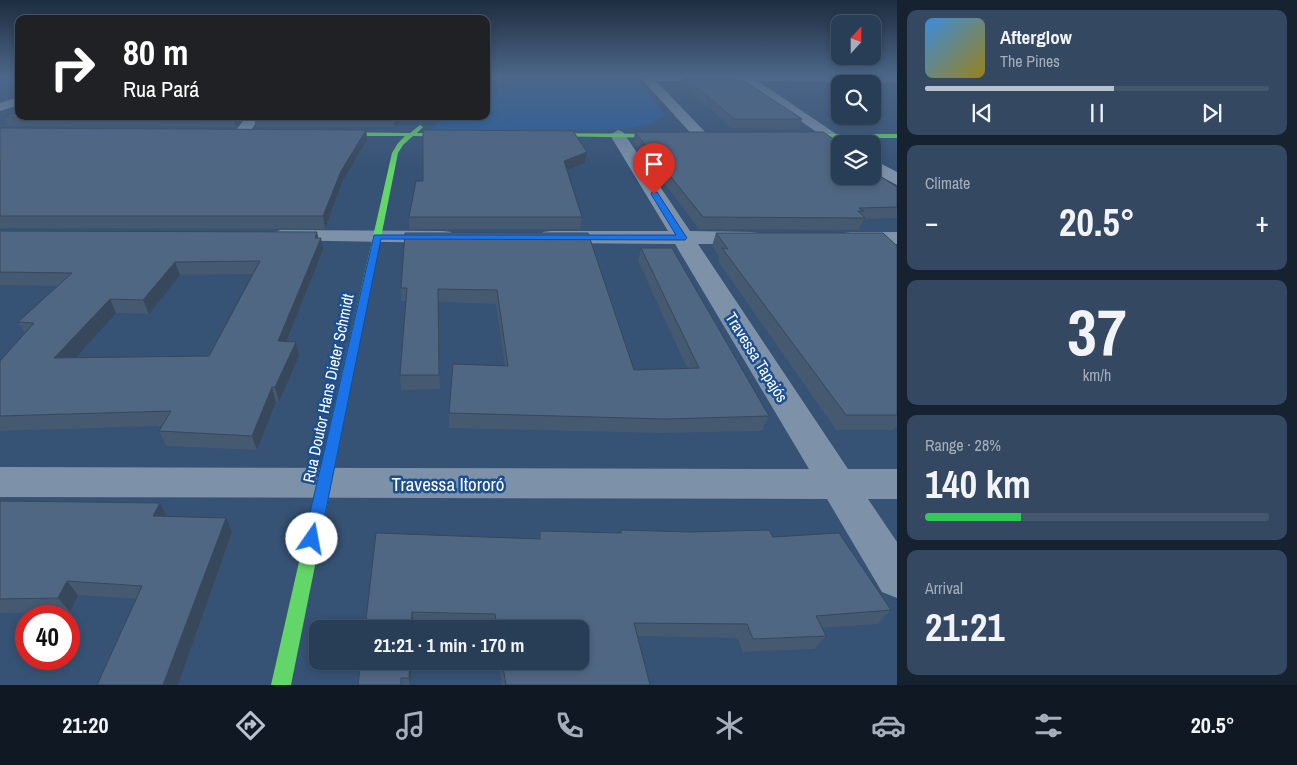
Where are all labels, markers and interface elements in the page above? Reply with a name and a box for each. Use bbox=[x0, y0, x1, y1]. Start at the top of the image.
north arrow bbox=[831, 15, 881, 65]
map controls bbox=[831, 15, 881, 185]
text: Afterglow bbox=[1000, 24, 1072, 50]
text: 80 m bbox=[123, 29, 188, 76]
icon: right bbox=[40, 35, 105, 100]
text: The Pines bbox=[1000, 50, 1060, 72]
text: Rua Pará bbox=[123, 74, 199, 104]
button: search bbox=[831, 75, 881, 125]
icon: previous bbox=[968, 99, 996, 127]
icon: pause bbox=[1083, 99, 1111, 127]
icon: next bbox=[1198, 99, 1226, 127]
button: layers bbox=[831, 135, 881, 185]
pin bbox=[633, 143, 675, 194]
icon: arrive bbox=[640, 150, 668, 178]
text: Climate bbox=[925, 172, 970, 194]
text: 20.5° bbox=[1059, 197, 1135, 248]
text: − bbox=[925, 203, 938, 241]
text: + bbox=[1256, 203, 1269, 241]
text: 37 bbox=[1067, 288, 1127, 375]
street label: Rua Doutor Hans Dieter Schmidt bbox=[297, 291, 359, 484]
street label: Travessa Tapajós bbox=[721, 308, 793, 406]
text: km/h bbox=[1083, 364, 1111, 386]
text: Range · 28% bbox=[925, 434, 1001, 456]
text: 140 km bbox=[925, 459, 1031, 510]
street label: Travessa Itororó bbox=[392, 471, 504, 497]
position arrow bbox=[285, 512, 337, 564]
text: Arrival bbox=[925, 577, 963, 599]
text: 21:21 bbox=[925, 602, 1005, 653]
speed limit sign: 40 bbox=[15, 605, 80, 670]
text: 21:21 · 1 min · 170 m bbox=[374, 632, 524, 658]
icon: directions bbox=[233, 708, 268, 743]
icon: music bbox=[393, 708, 428, 743]
icon: phone bbox=[552, 708, 587, 743]
icon: climate bbox=[712, 708, 747, 743]
icon: car bbox=[871, 708, 906, 743]
icon: filters bbox=[1031, 708, 1066, 743]
text: 21:20 bbox=[62, 710, 108, 740]
text: 20.5° bbox=[1191, 710, 1235, 740]

